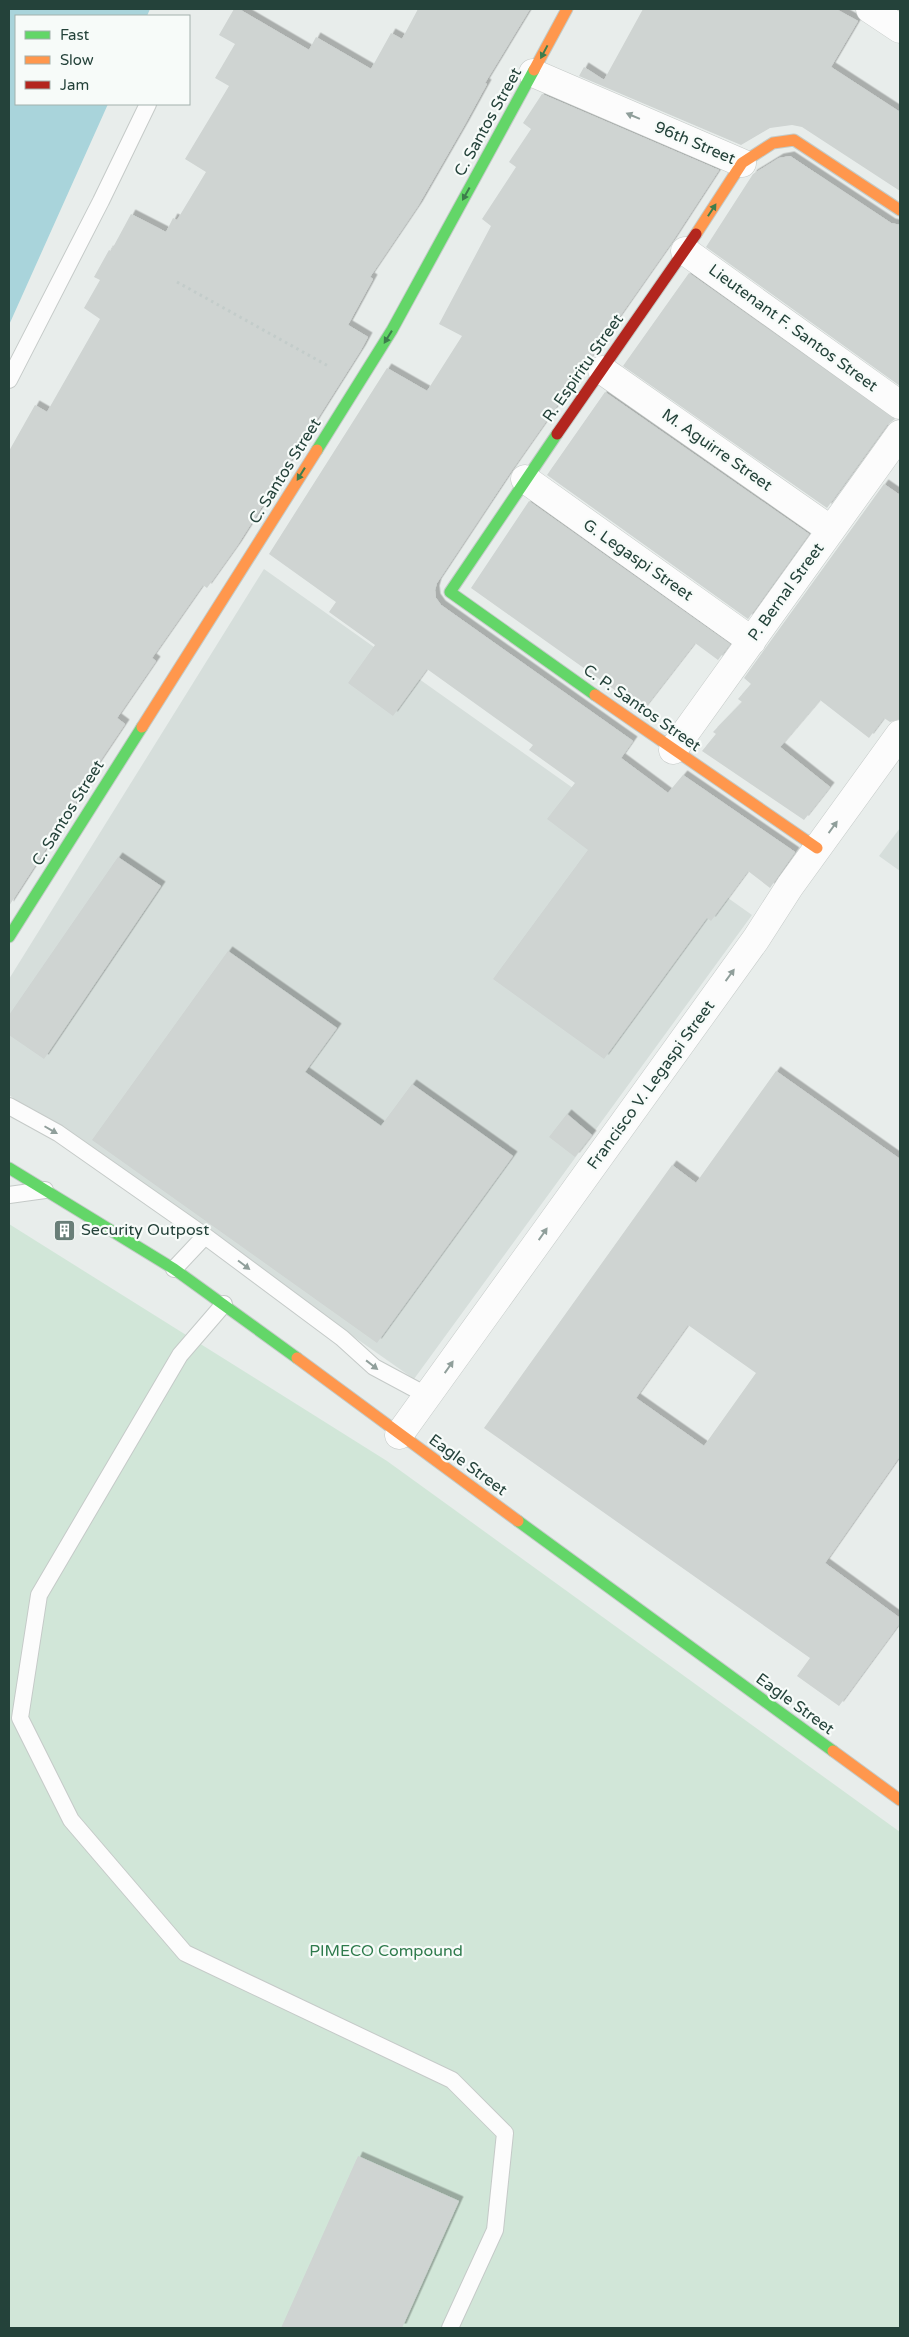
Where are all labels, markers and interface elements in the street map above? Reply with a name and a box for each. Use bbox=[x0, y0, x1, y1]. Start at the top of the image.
legend bbox=[15, 15, 190, 105]
text: Fast bbox=[60, 26, 90, 44]
one-way arrow bbox=[540, 45, 548, 59]
text: Slow bbox=[60, 51, 94, 69]
street label: C. Santos Street bbox=[450, 64, 526, 180]
text: Jam bbox=[60, 76, 89, 94]
one-way arrow bbox=[626, 111, 640, 119]
street label: 96th Street bbox=[652, 117, 738, 169]
one-way arrow bbox=[462, 188, 471, 201]
one-way arrow bbox=[707, 203, 716, 217]
street label: Lieutenant F. Santos Street bbox=[705, 260, 881, 396]
street label: R. Espiritu Street bbox=[538, 310, 628, 426]
one-way arrow bbox=[383, 330, 392, 343]
street label: M. Aguirre Street bbox=[658, 404, 776, 496]
street label: C. Santos Street bbox=[244, 414, 326, 528]
one-way arrow bbox=[297, 468, 306, 481]
street label: G. Legaspi Street bbox=[579, 515, 697, 605]
street label: P. Bernal Street bbox=[744, 539, 828, 645]
street label: C. P. Santos Street bbox=[579, 660, 705, 756]
street label: C. Santos Street bbox=[27, 756, 109, 870]
one-way arrow bbox=[827, 821, 838, 834]
one-way arrow bbox=[725, 968, 735, 982]
street label: Francisco V. Legaspi Street bbox=[583, 997, 719, 1173]
one-way arrow bbox=[44, 1126, 59, 1134]
building icon: Security Outpost bbox=[53, 1218, 77, 1242]
place label: Security Outpost bbox=[81, 1220, 209, 1240]
one-way arrow bbox=[538, 1228, 548, 1241]
one-way arrow bbox=[237, 1260, 250, 1271]
one-way arrow bbox=[366, 1359, 379, 1370]
one-way arrow bbox=[444, 1360, 454, 1374]
street label: Eagle Street bbox=[425, 1430, 511, 1500]
street label: Eagle Street bbox=[752, 1669, 838, 1739]
park label: PIMECO Compound bbox=[309, 1941, 463, 1961]

